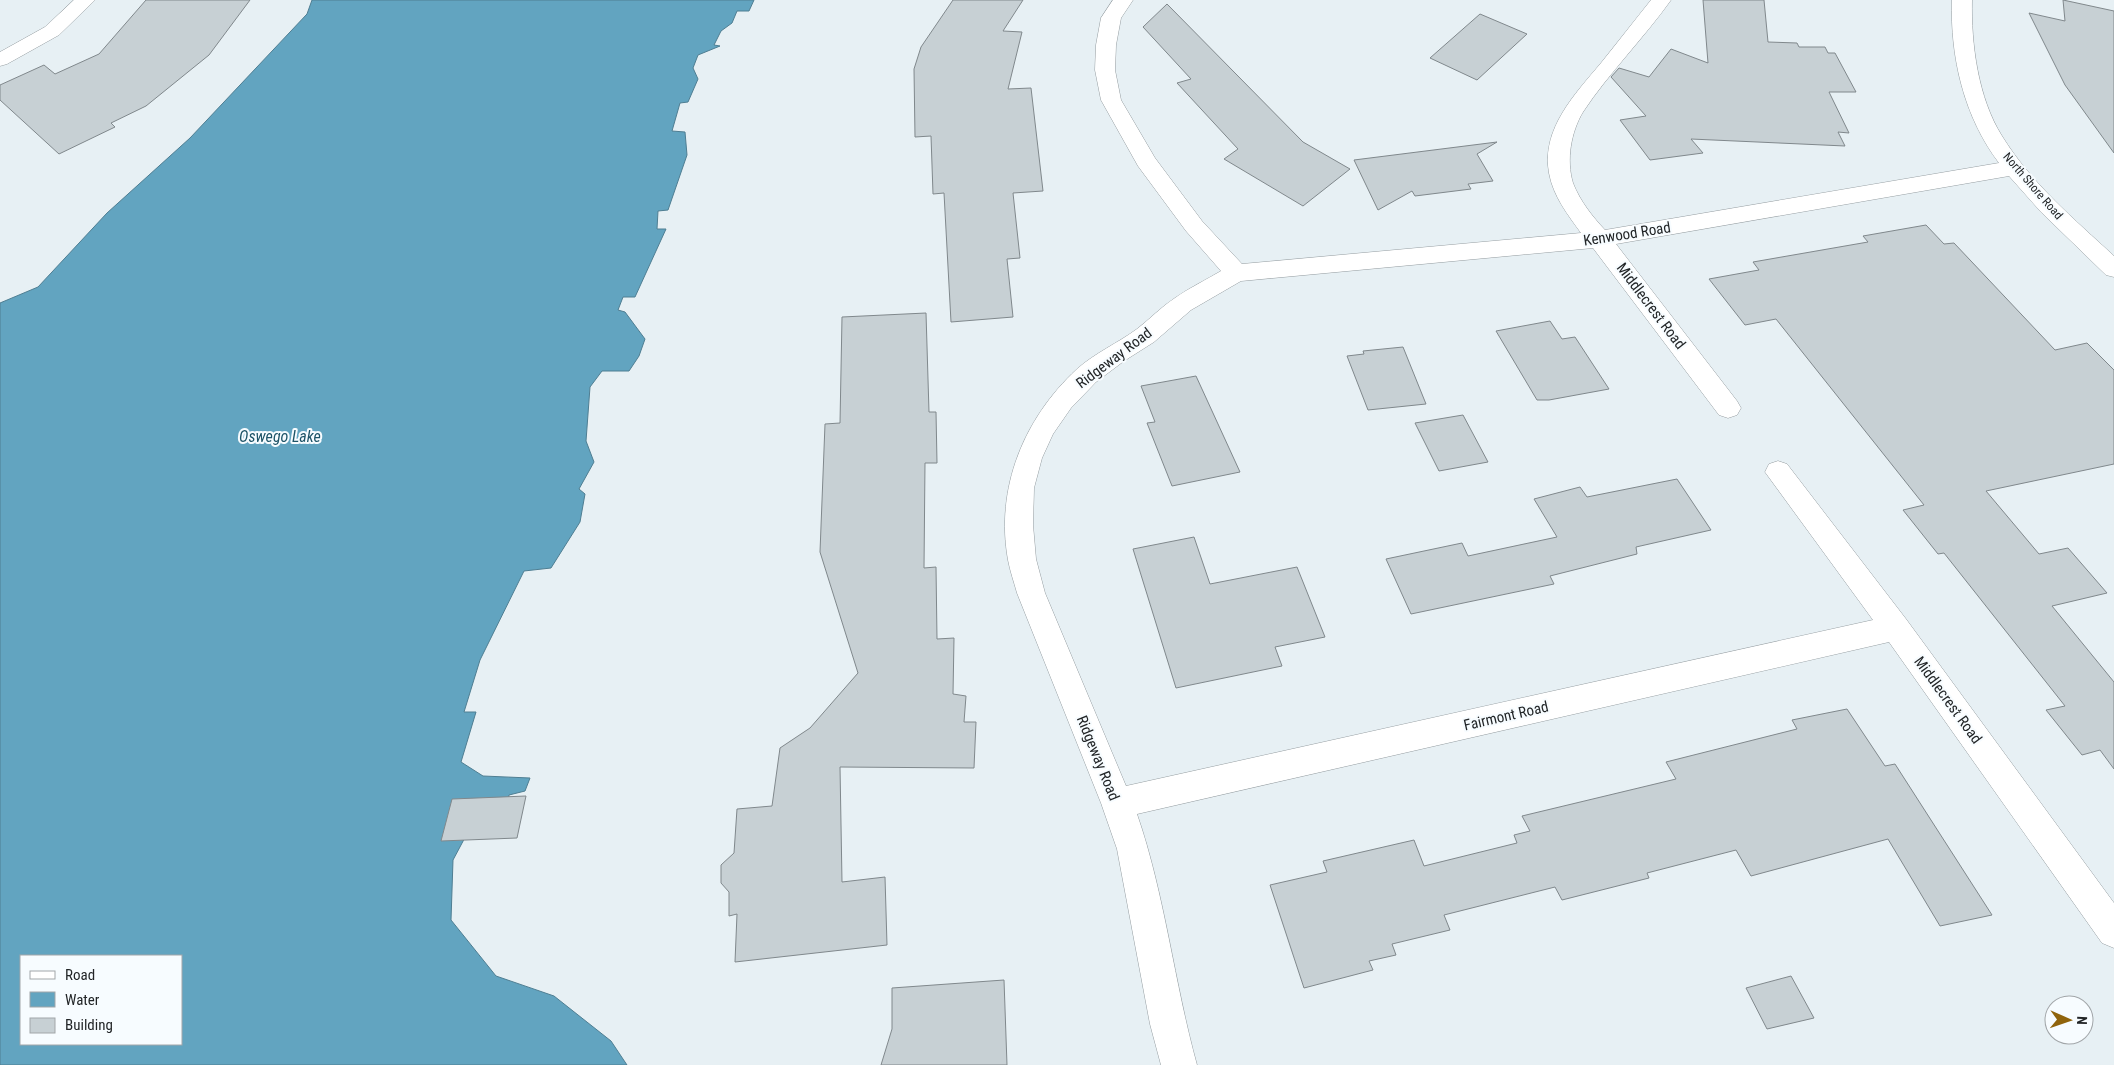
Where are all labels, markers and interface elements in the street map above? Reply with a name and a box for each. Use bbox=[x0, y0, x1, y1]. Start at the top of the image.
street label: North Shore Road bbox=[2000, 150, 2066, 222]
street label: Kenwood Road bbox=[1582, 218, 1672, 250]
street label: Middlecrest Road bbox=[1613, 259, 1689, 353]
street label: Ridgeway Road bbox=[1073, 324, 1155, 392]
water label: Oswego Lake bbox=[239, 427, 321, 446]
street label: Middlecrest Road bbox=[1910, 653, 1986, 747]
street label: Fairmont Road bbox=[1462, 698, 1550, 734]
street label: Ridgeway Road bbox=[1073, 713, 1123, 803]
legend bbox=[20, 955, 182, 1045]
text: Road bbox=[65, 966, 95, 984]
text: Water bbox=[65, 991, 100, 1009]
north arrow bbox=[2044, 995, 2094, 1045]
text: Building bbox=[65, 1016, 113, 1034]
text: N bbox=[2074, 1016, 2090, 1025]

